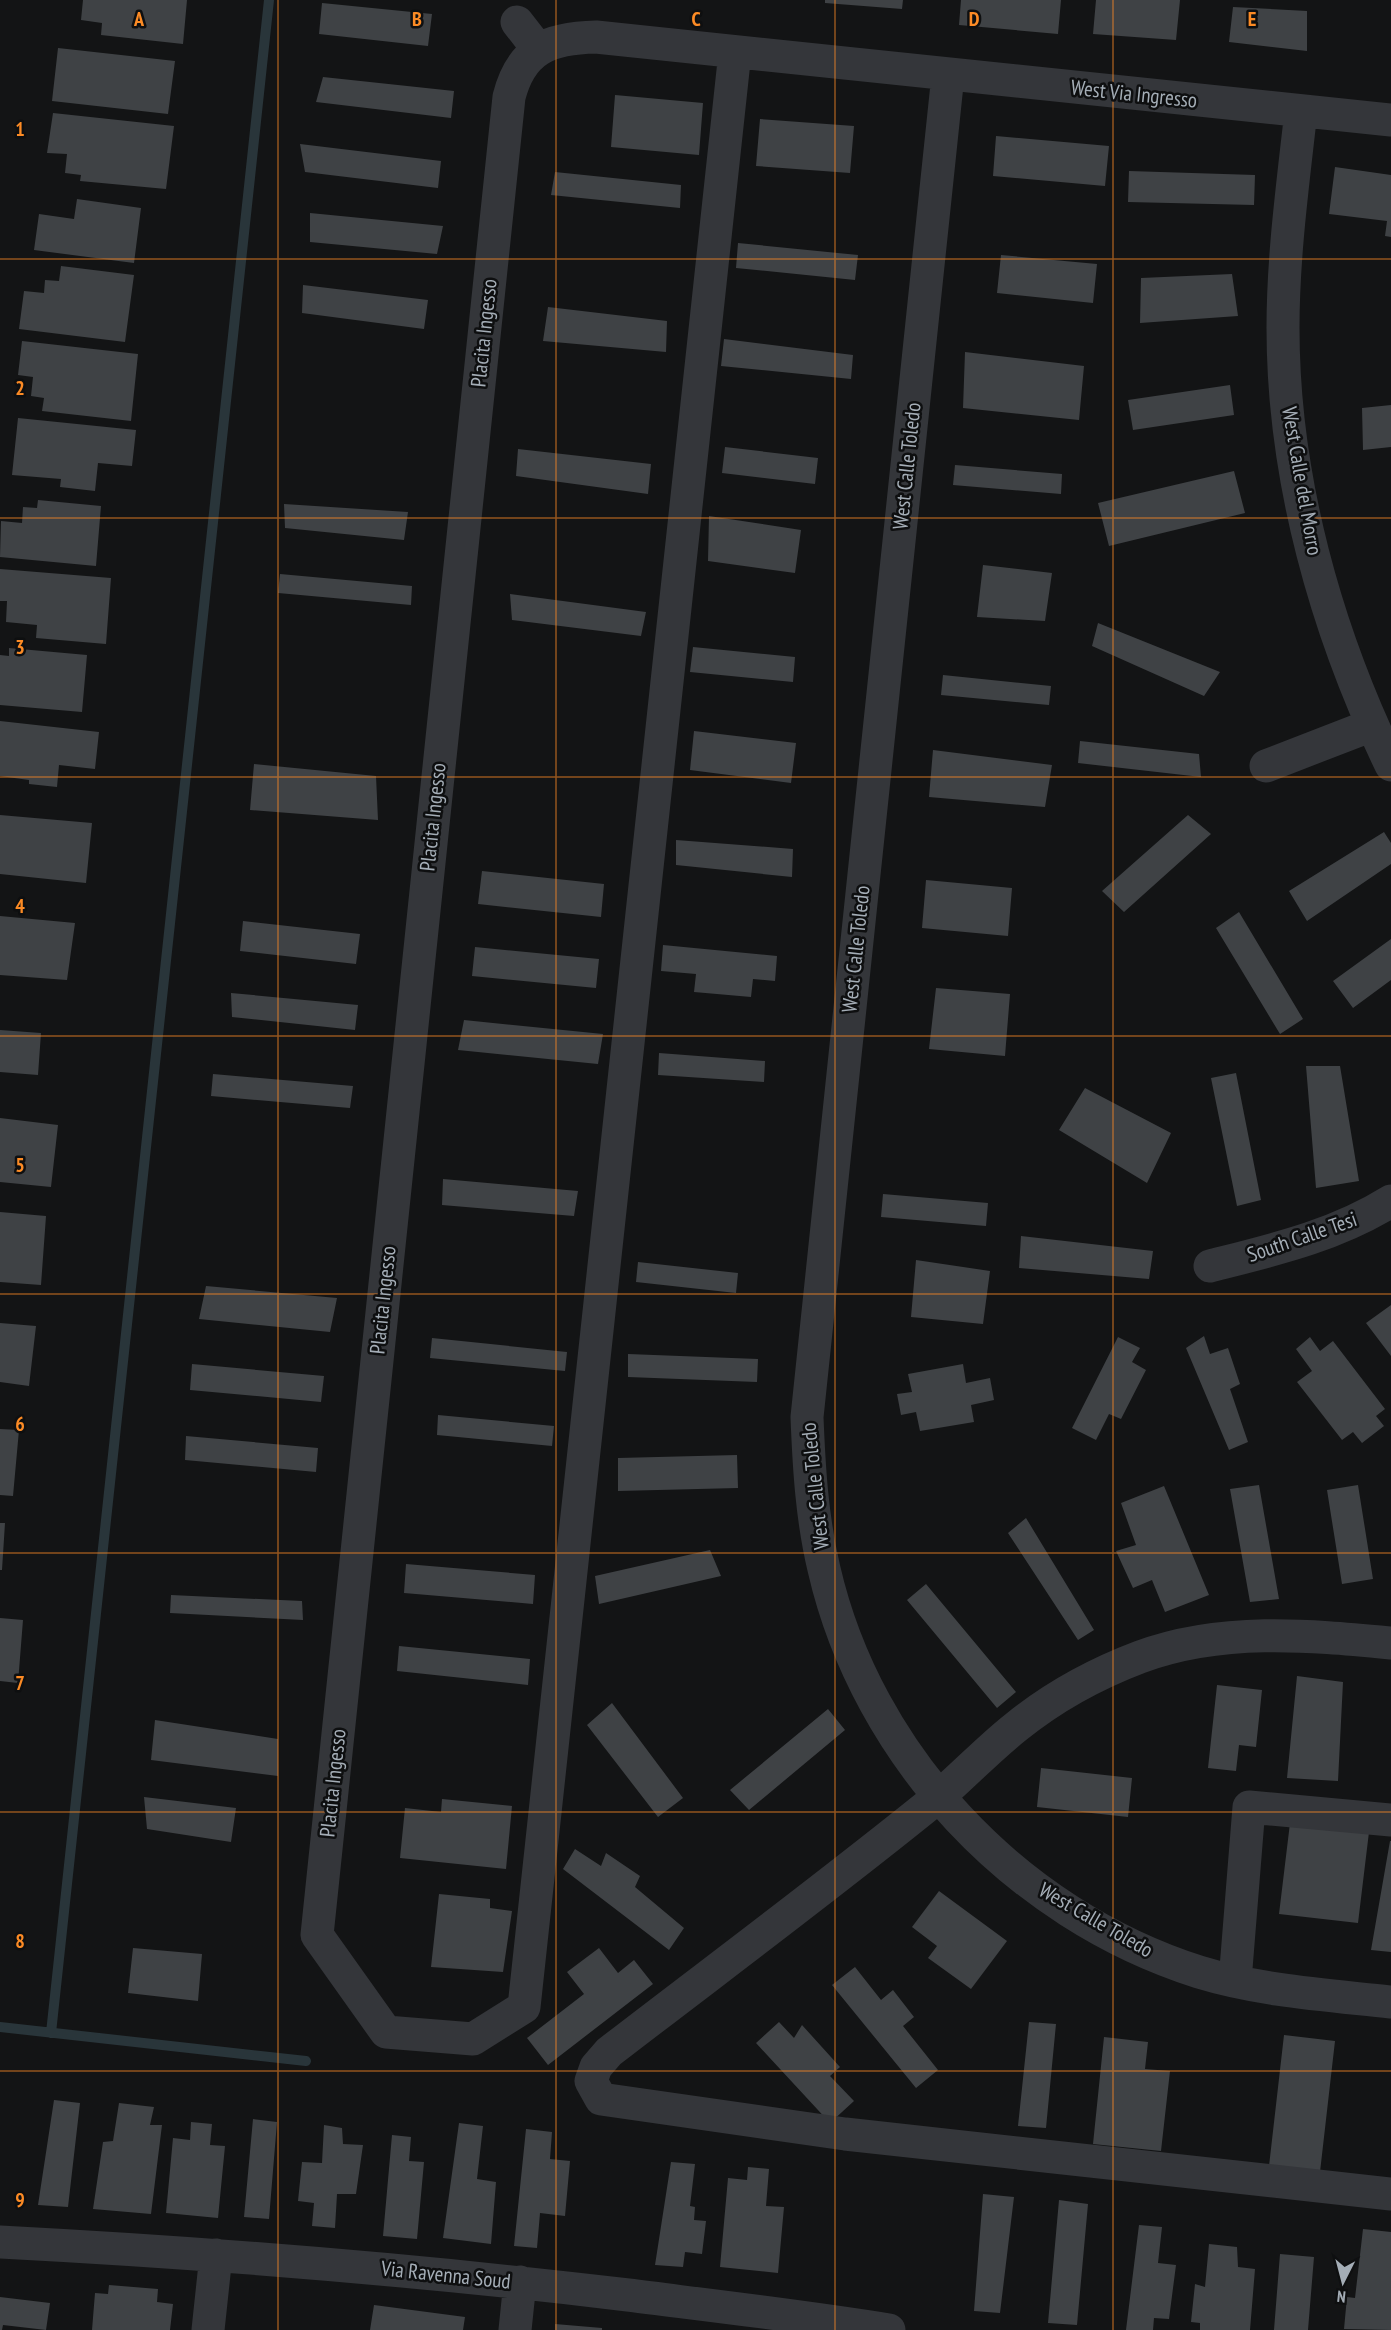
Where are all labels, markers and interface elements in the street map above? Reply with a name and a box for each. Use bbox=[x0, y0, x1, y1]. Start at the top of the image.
text: A bbox=[133, 6, 145, 32]
text: B bbox=[412, 6, 422, 32]
text: C bbox=[691, 6, 701, 32]
text: D bbox=[969, 6, 980, 32]
text: E bbox=[1248, 6, 1256, 32]
street label: West Via Ingresso bbox=[1070, 73, 1199, 114]
text: 1 bbox=[15, 116, 25, 142]
street label: Placita Ingesso bbox=[464, 278, 503, 388]
text: 2 bbox=[15, 375, 25, 401]
street label: West Calle Toledo bbox=[886, 401, 927, 531]
street label: West Calle del Morro bbox=[1276, 405, 1329, 557]
text: 3 bbox=[15, 634, 25, 660]
street label: Placita Ingesso bbox=[413, 762, 452, 872]
street label: West Calle Toledo bbox=[835, 884, 876, 1014]
text: 4 bbox=[15, 893, 25, 919]
text: 5 bbox=[15, 1152, 25, 1178]
street label: South Calle Tesi bbox=[1243, 1205, 1360, 1268]
street label: Placita Ingesso bbox=[363, 1245, 402, 1355]
text: 6 bbox=[15, 1411, 25, 1437]
street label: West Calle Toledo bbox=[794, 1421, 835, 1551]
text: 7 bbox=[15, 1670, 25, 1696]
street label: Placita Ingesso bbox=[313, 1728, 352, 1838]
street label: West Calle Toledo bbox=[1034, 1876, 1158, 1963]
text: 8 bbox=[15, 1928, 25, 1954]
text: 9 bbox=[15, 2187, 25, 2213]
north arrow bbox=[1313, 2252, 1373, 2312]
street label: Via Ravenna Soud bbox=[379, 2254, 512, 2295]
text: N bbox=[1336, 2287, 1347, 2307]

